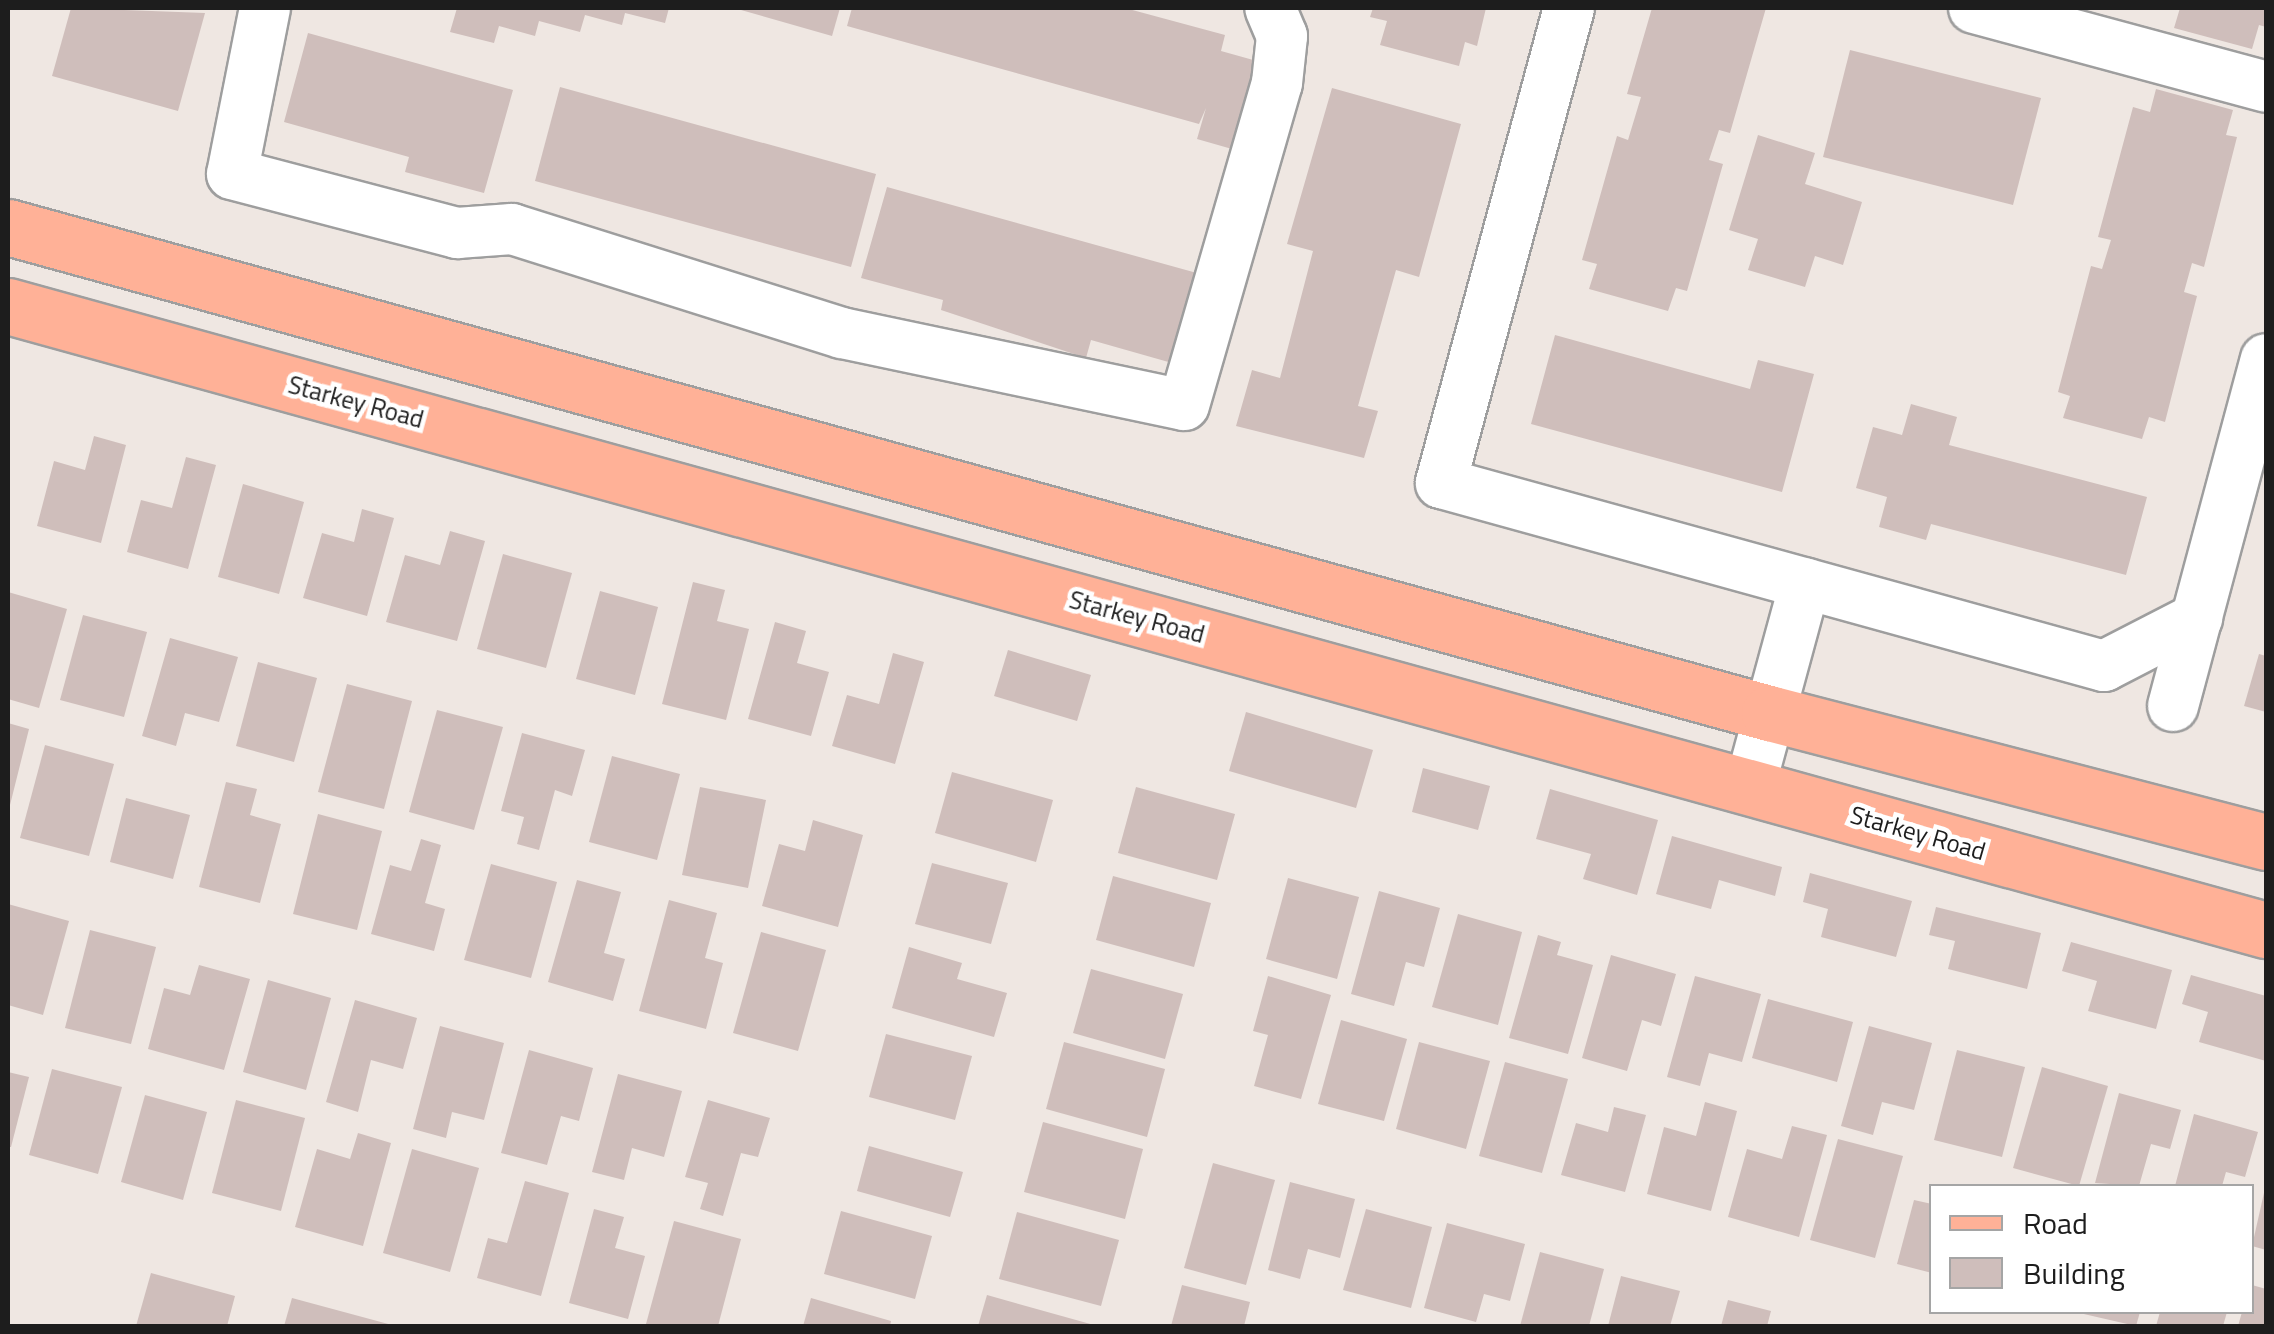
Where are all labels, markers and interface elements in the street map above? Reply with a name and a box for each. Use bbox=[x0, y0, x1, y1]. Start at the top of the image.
street label: Starkey Road bbox=[285, 370, 427, 434]
street label: Starkey Road bbox=[1066, 585, 1208, 649]
street label: Starkey Road bbox=[1847, 799, 1989, 867]
legend bbox=[1929, 1184, 2254, 1314]
text: Road bbox=[2023, 1200, 2088, 1246]
text: Building bbox=[2023, 1250, 2125, 1296]

